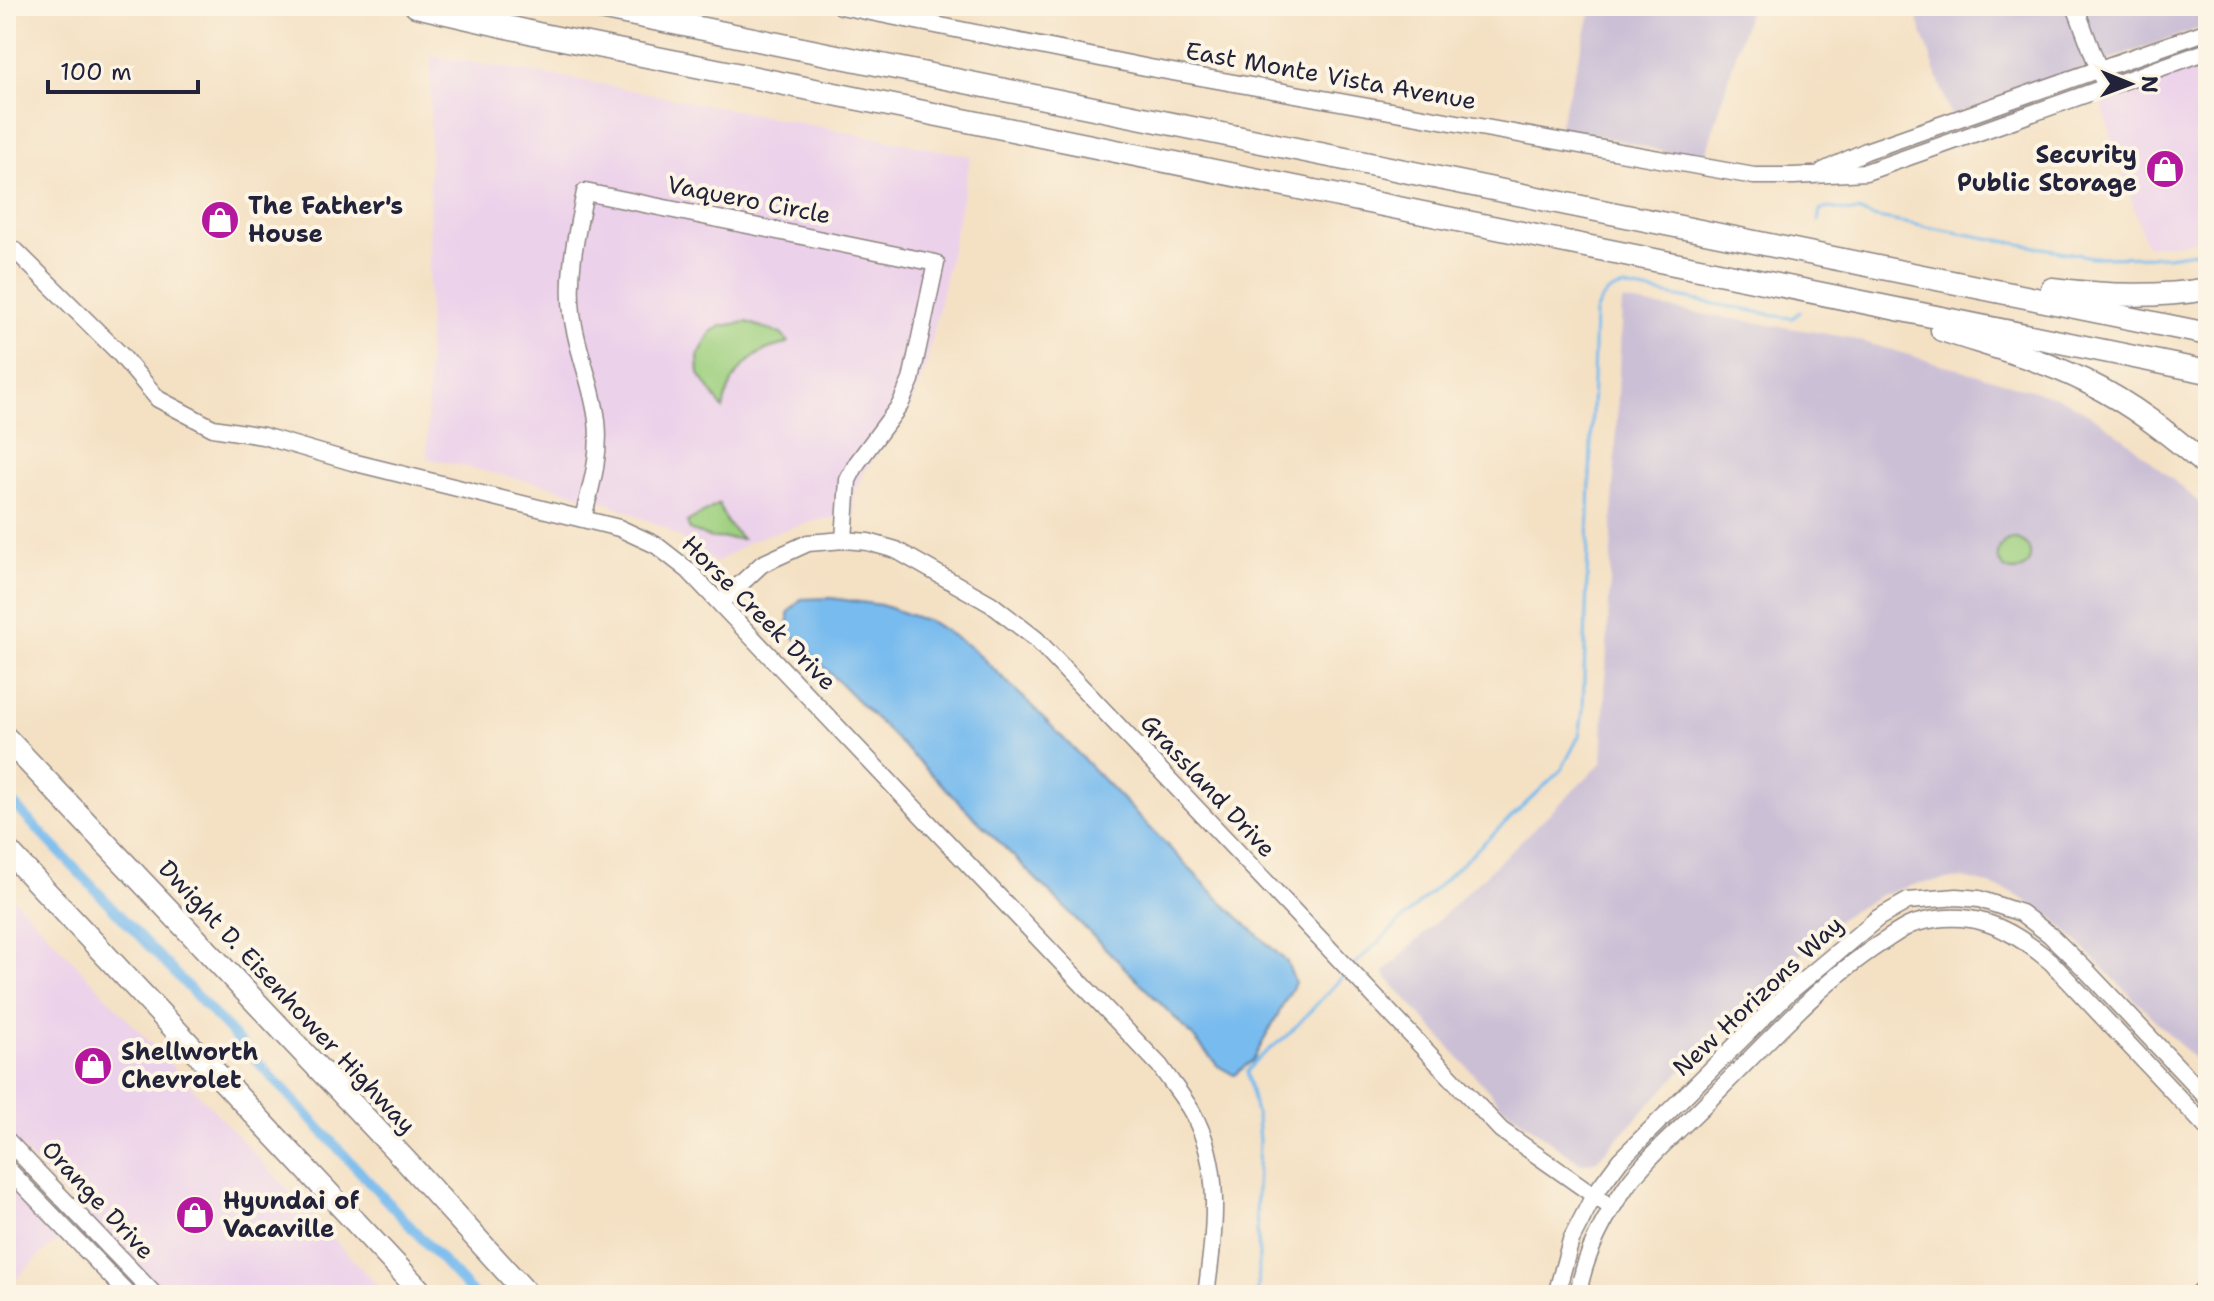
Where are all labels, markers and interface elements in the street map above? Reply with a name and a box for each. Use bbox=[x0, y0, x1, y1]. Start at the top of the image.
street label: East Monte Vista Avenue bbox=[1183, 35, 1479, 117]
scale bar bbox=[48, 44, 198, 94]
north arrow bbox=[2090, 44, 2170, 124]
text: 100 m bbox=[60, 56, 132, 88]
text: N bbox=[2135, 75, 2164, 93]
place label: Security Public Storage bbox=[1957, 139, 2137, 199]
shop icon: Security Public Storage bbox=[2144, 148, 2186, 190]
street label: Vaquero Circle bbox=[665, 168, 833, 232]
place label: The Father's House bbox=[248, 190, 403, 250]
shop icon: The Father's House bbox=[199, 199, 241, 241]
street label: Horse Creek Drive bbox=[675, 529, 843, 697]
street label: Grassland Drive bbox=[1133, 708, 1283, 864]
street label: Dwight D. Eisenhower Highway bbox=[151, 853, 423, 1141]
street label: New Horizons Way bbox=[1666, 909, 1850, 1083]
place label: Shellworth Chevrolet bbox=[121, 1036, 258, 1096]
shop icon: Shellworth Chevrolet bbox=[72, 1045, 114, 1087]
street label: Orange Drive bbox=[35, 1134, 161, 1266]
place label: Hyundai of Vacaville bbox=[223, 1185, 359, 1245]
shop icon: Hyundai of Vacaville bbox=[174, 1194, 216, 1236]

